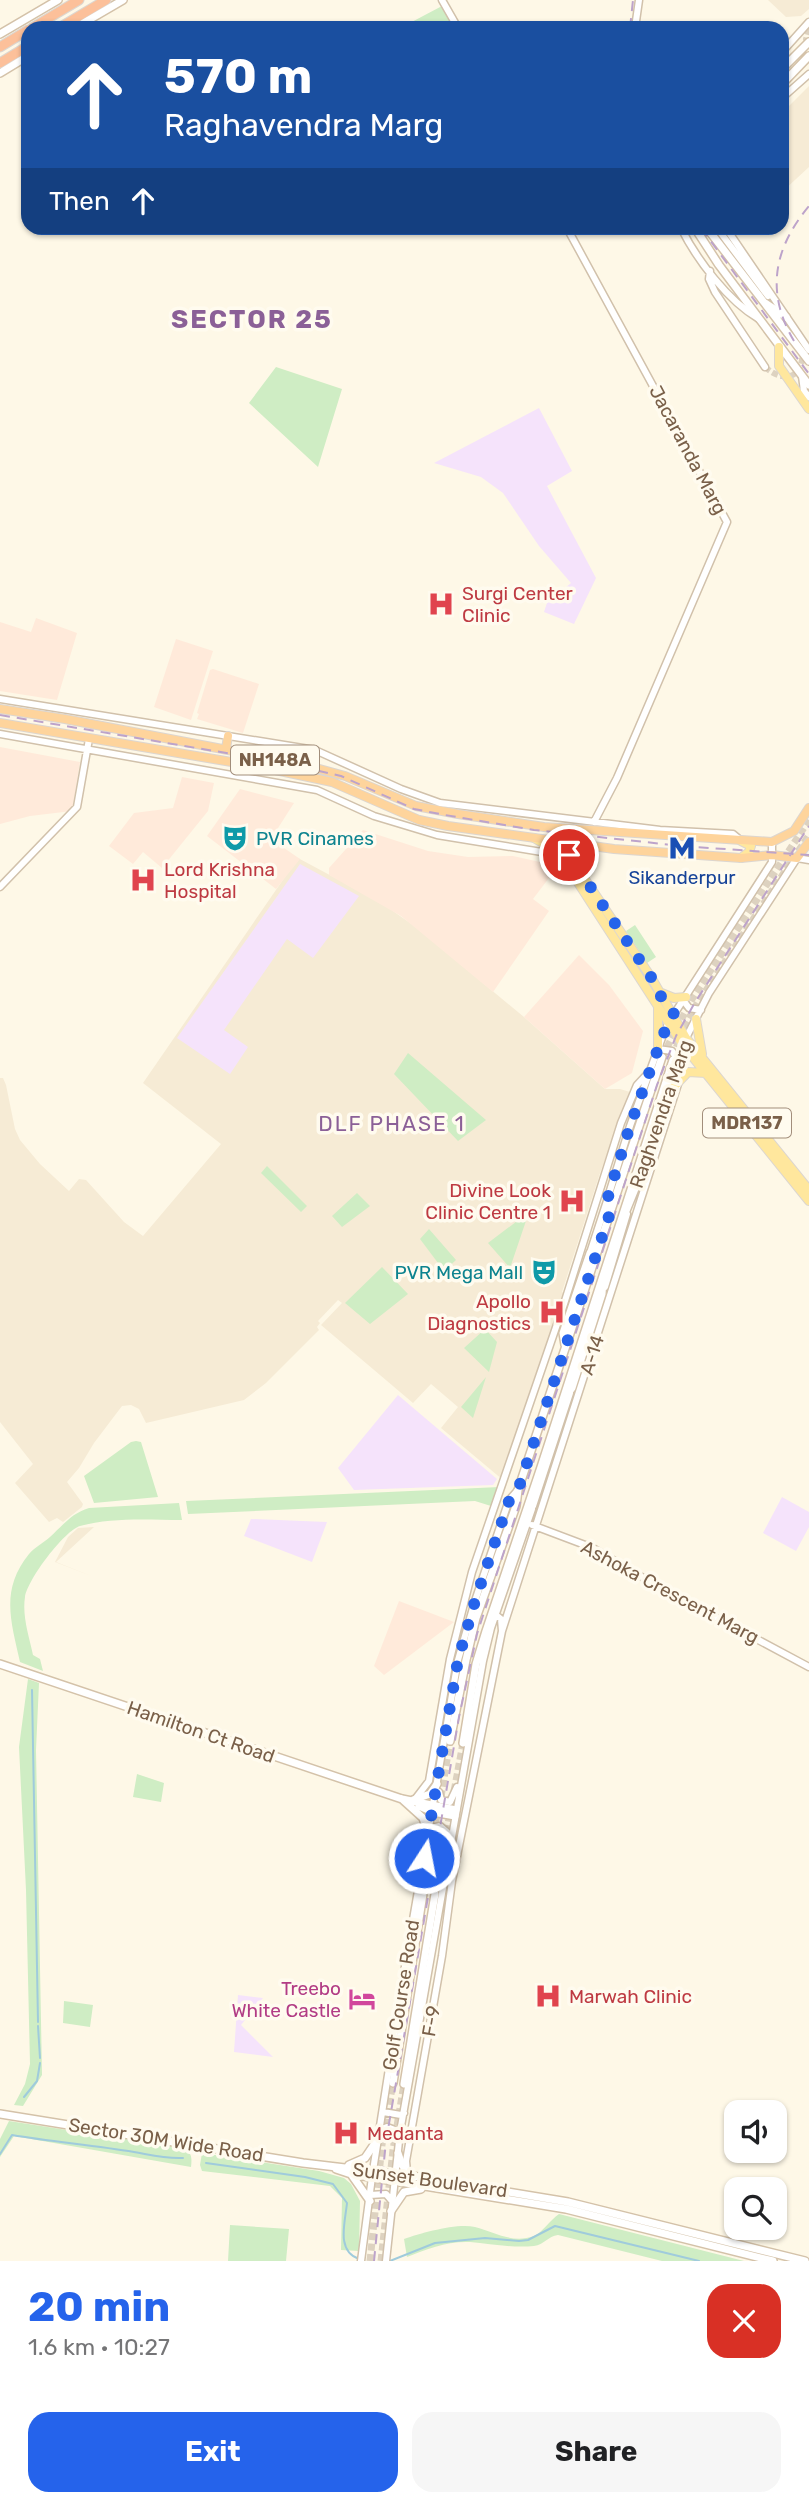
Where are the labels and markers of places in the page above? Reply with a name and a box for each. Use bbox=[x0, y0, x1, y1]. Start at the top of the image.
place label: Surgi Center Clinic bbox=[462, 582, 574, 627]
hospital icon: Surgi Center Clinic bbox=[426, 589, 456, 619]
theatre icon: PVR Cinames bbox=[220, 823, 250, 853]
pin bbox=[539, 825, 599, 885]
place label: PVR Cinames bbox=[256, 827, 374, 850]
metro station icon: Sikanderpur bbox=[667, 833, 697, 863]
place label: Lord Krishna Hospital bbox=[164, 858, 275, 903]
hospital icon: Lord Krishna Hospital bbox=[128, 865, 158, 895]
place label: Sikanderpur bbox=[628, 866, 736, 889]
place label: Divine Look Clinic Centre 1 bbox=[425, 1179, 551, 1224]
hospital icon: Divine Look Clinic Centre 1 bbox=[557, 1186, 587, 1216]
theatre icon: PVR Mega Mall bbox=[529, 1257, 559, 1287]
place label: PVR Mega Mall bbox=[395, 1261, 523, 1284]
place label: Apollo Diagnostics bbox=[427, 1290, 531, 1335]
hospital icon: Apollo Diagnostics bbox=[537, 1297, 567, 1327]
place label: Treebo White Castle bbox=[231, 1977, 341, 2022]
hospital icon: Marwah Clinic bbox=[533, 1981, 563, 2011]
hotel icon: Treebo White Castle bbox=[347, 1984, 377, 2014]
place label: Marwah Clinic bbox=[569, 1985, 692, 2008]
hospital icon: Medanta bbox=[331, 2118, 361, 2148]
place label: Medanta bbox=[367, 2122, 444, 2145]

